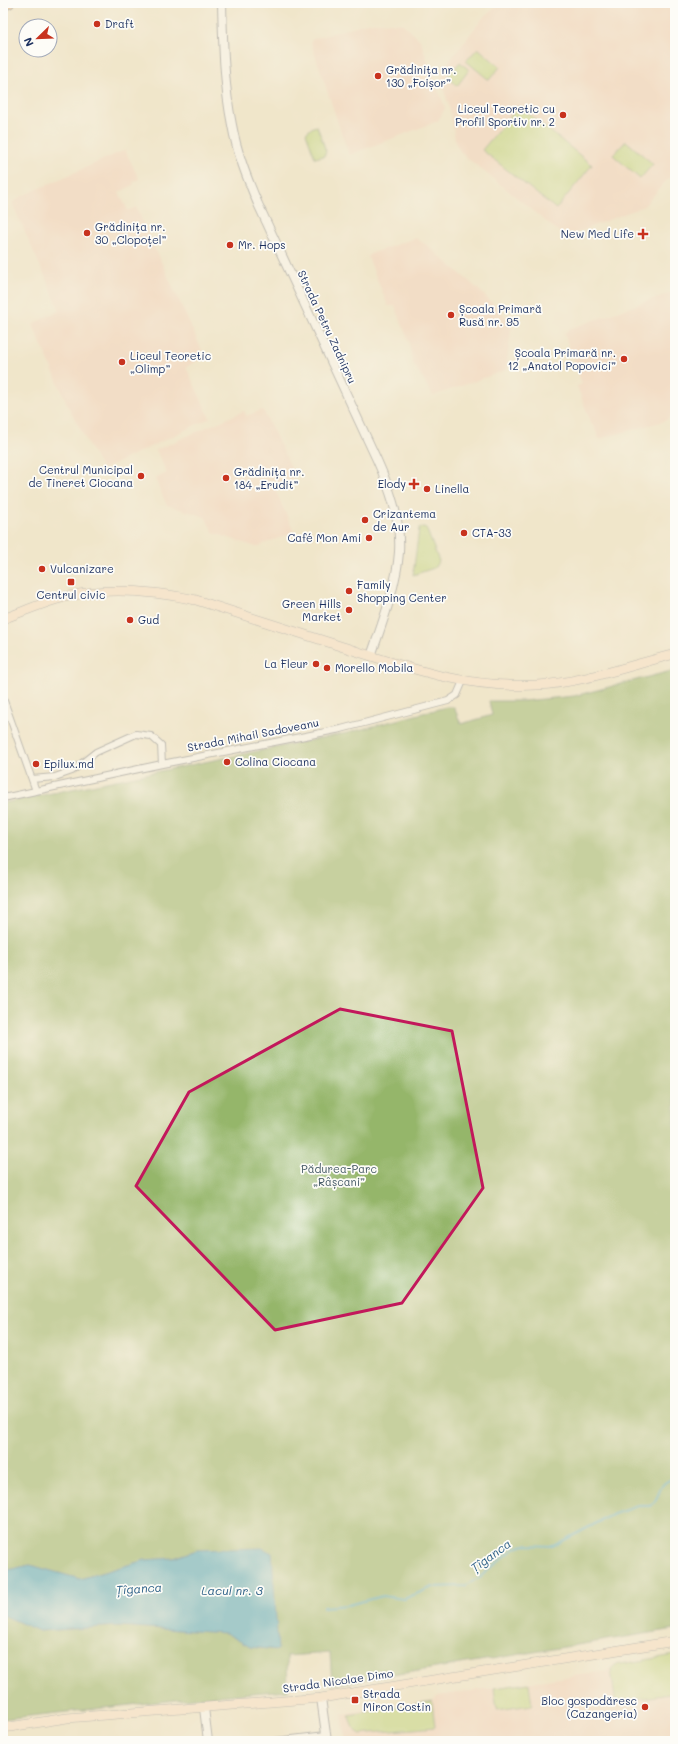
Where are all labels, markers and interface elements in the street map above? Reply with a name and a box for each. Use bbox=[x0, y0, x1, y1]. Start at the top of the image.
place label: Draft bbox=[105, 16, 134, 31]
north arrow bbox=[18, 18, 58, 58]
marker: Draft bbox=[92, 19, 102, 29]
text: N bbox=[20, 35, 37, 49]
place label: Grădinița nr. 130 „Foișor” bbox=[386, 62, 456, 90]
marker: Grădinița nr. 130 „Foișor” bbox=[373, 71, 383, 81]
place label: Liceul Teoretic cu Profil Sportiv nr. 2 bbox=[455, 101, 555, 129]
marker: Liceul Teoretic cu Profil Sportiv nr. 2 bbox=[558, 110, 568, 120]
place label: Grădinița nr. 30 „Clopoțel” bbox=[95, 219, 167, 247]
place label: New Med Life bbox=[561, 226, 634, 241]
marker: Grădinița nr. 30 „Clopoțel” bbox=[82, 228, 92, 238]
marker: New Med Life bbox=[637, 228, 649, 240]
place label: Mr. Hops bbox=[238, 237, 286, 252]
marker: Mr. Hops bbox=[225, 240, 235, 250]
street label: Strada Petru Zadnipru bbox=[295, 268, 360, 386]
place label: Școala Primară Rusă nr. 95 bbox=[459, 301, 542, 329]
marker: Școala Primară Rusă nr. 95 bbox=[446, 310, 456, 320]
place label: Școala Primară nr. 12 „Anatol Popovici” bbox=[508, 345, 616, 373]
place label: Liceul Teoretic „Olimp” bbox=[130, 348, 211, 376]
marker: Școala Primară nr. 12 „Anatol Popovici” bbox=[619, 354, 629, 364]
marker: Liceul Teoretic „Olimp” bbox=[117, 357, 127, 367]
place label: Centrul Municipal de Tineret Ciocana bbox=[29, 462, 133, 490]
place label: Grădinița nr. 184 „Erudit” bbox=[234, 464, 304, 492]
marker: Centrul Municipal de Tineret Ciocana bbox=[136, 471, 146, 481]
marker: Grădinița nr. 184 „Erudit” bbox=[221, 473, 231, 483]
place label: Elody bbox=[378, 476, 406, 491]
marker: Elody bbox=[409, 479, 419, 489]
place label: Linella bbox=[435, 481, 470, 496]
marker: Linella bbox=[422, 484, 432, 494]
place label: Crizantema de Aur bbox=[373, 506, 436, 534]
marker: Crizantema de Aur bbox=[360, 515, 370, 525]
place label: CTA-33 bbox=[472, 525, 512, 540]
marker: CTA-33 bbox=[459, 528, 469, 538]
place label: Café Mon Ami bbox=[287, 530, 361, 545]
marker: Café Mon Ami bbox=[364, 533, 374, 543]
place label: Vulcanizare bbox=[50, 561, 114, 576]
marker: Vulcanizare bbox=[37, 564, 47, 574]
marker: Centrul civic bbox=[66, 577, 76, 587]
place label: Family Shopping Center bbox=[357, 577, 447, 605]
marker: Family Shopping Center bbox=[344, 586, 354, 596]
place label: Centrul civic bbox=[37, 587, 105, 602]
place label: Green Hills Market bbox=[282, 596, 341, 624]
marker: Green Hills Market bbox=[344, 605, 354, 615]
place label: Gud bbox=[138, 612, 159, 627]
marker: Gud bbox=[125, 615, 135, 625]
place label: La Fleur bbox=[265, 656, 308, 671]
marker: La Fleur bbox=[311, 659, 321, 669]
place label: Morello Mobila bbox=[335, 660, 414, 675]
marker: Morello Mobila bbox=[322, 663, 332, 673]
street label: Strada Mihail Sadoveanu bbox=[186, 714, 320, 755]
place label: Colina Ciocana bbox=[235, 754, 316, 769]
place label: Epilux.md bbox=[44, 756, 94, 771]
marker: Colina Ciocana bbox=[222, 757, 232, 767]
marker: Epilux.md bbox=[31, 759, 41, 769]
park label: Pădurea-Parc „Râșcani” bbox=[301, 1161, 377, 1189]
water label: Țîganca bbox=[467, 1535, 514, 1575]
water label: Țîganca bbox=[115, 1578, 162, 1598]
water label: Lacul nr. 3 bbox=[201, 1582, 264, 1598]
street label: Strada Nicolae Dimo bbox=[282, 1665, 395, 1696]
place label: Strada Miron Costin bbox=[363, 1686, 431, 1714]
place label: Bloc gospodăresc (Cazangeria) bbox=[541, 1693, 637, 1721]
marker: Strada Miron Costin bbox=[350, 1695, 360, 1705]
marker: Bloc gospodăresc (Cazangeria) bbox=[640, 1702, 650, 1712]

